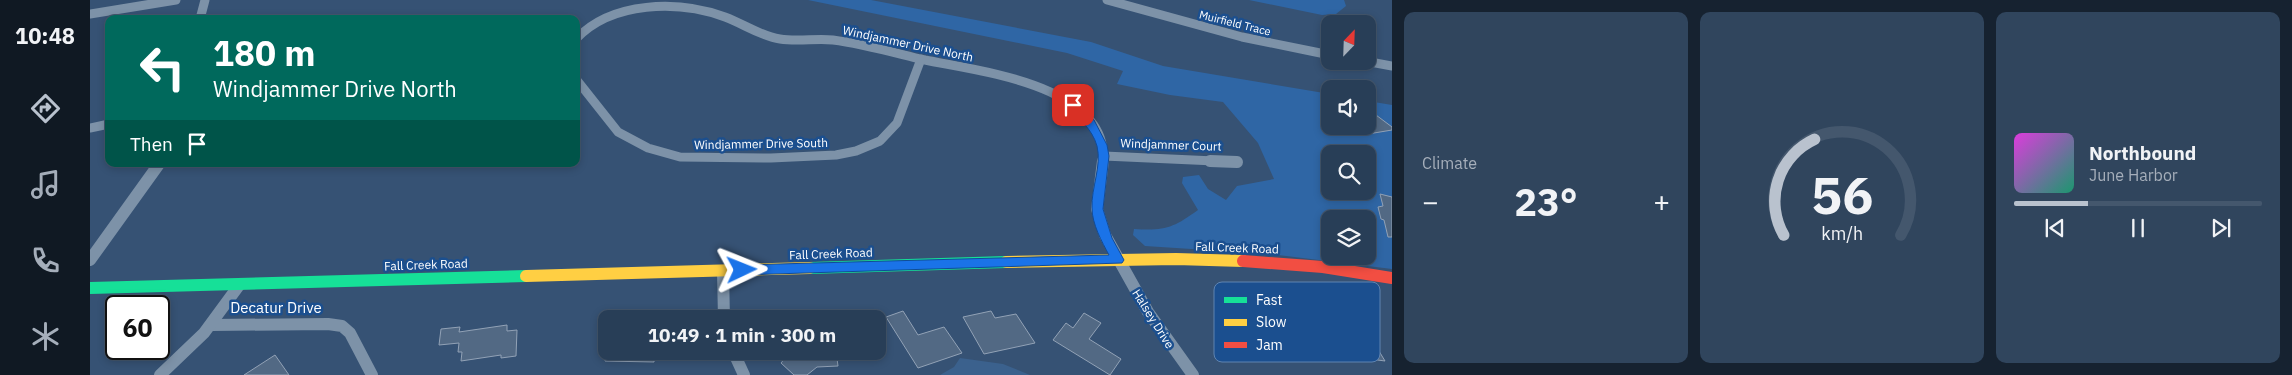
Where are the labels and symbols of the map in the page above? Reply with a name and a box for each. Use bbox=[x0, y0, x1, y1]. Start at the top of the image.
street label: Muirfield Trace bbox=[1198, 7, 1272, 39]
north arrow bbox=[1321, 15, 1376, 70]
street label: Windjammer Drive North bbox=[841, 22, 975, 65]
pin bbox=[1052, 84, 1094, 126]
street label: Windjammer Drive South bbox=[694, 135, 828, 152]
street label: Windjammer Court bbox=[1120, 135, 1222, 154]
street label: Fall Creek Road bbox=[1195, 239, 1279, 256]
position arrow bbox=[715, 243, 767, 295]
street label: Fall Creek Road bbox=[789, 245, 873, 262]
street label: Fall Creek Road bbox=[384, 256, 468, 273]
legend bbox=[1214, 282, 1380, 362]
street label: Halsey Drive bbox=[1129, 286, 1178, 352]
text: Fast bbox=[1256, 291, 1282, 309]
speed limit sign: 60 bbox=[105, 295, 170, 360]
street label: Decatur Drive bbox=[230, 298, 322, 317]
text: Slow bbox=[1256, 313, 1287, 331]
text: Jam bbox=[1256, 336, 1283, 354]

